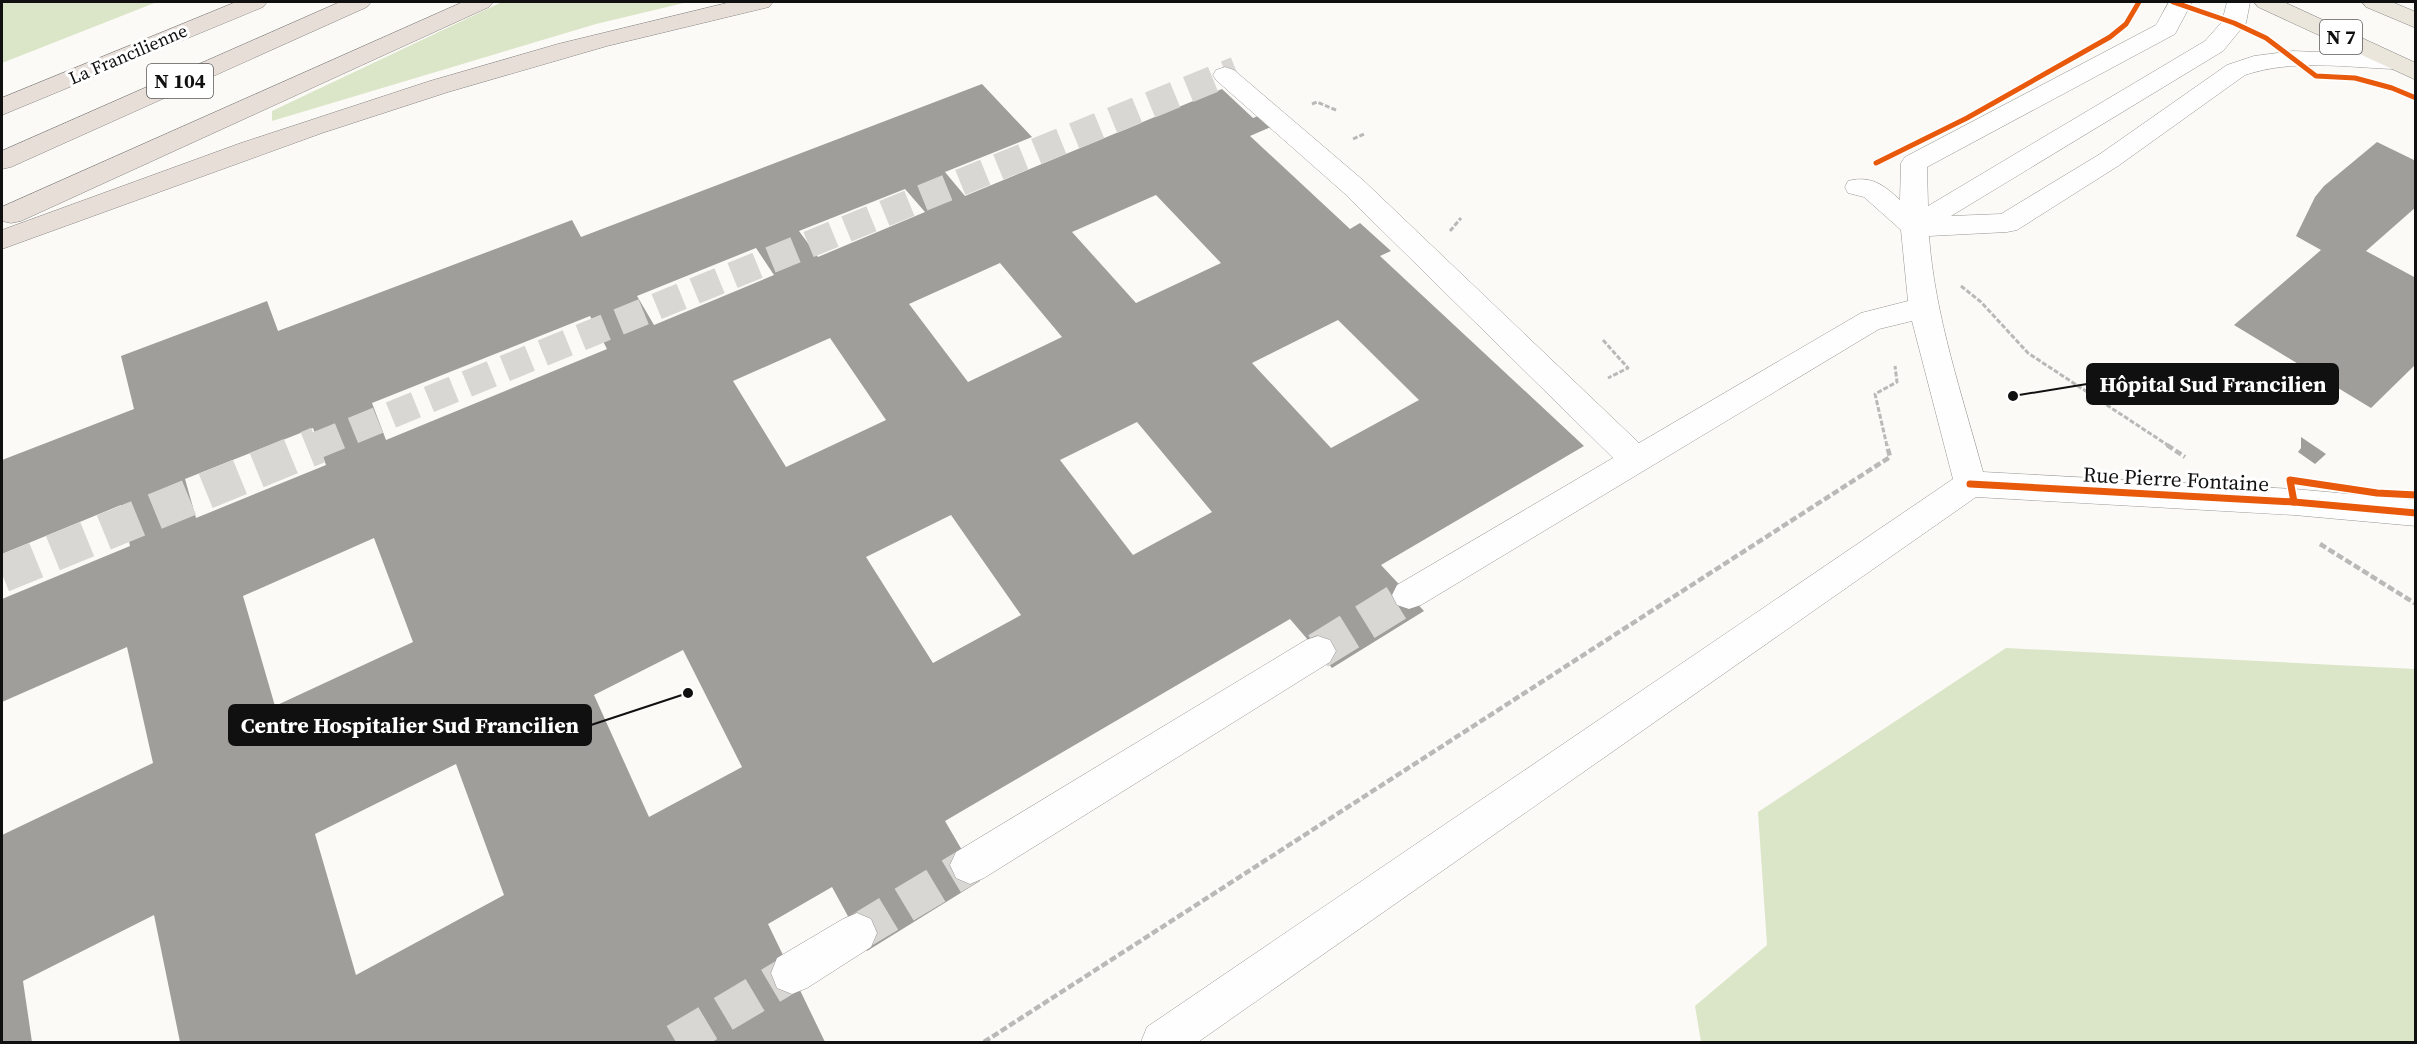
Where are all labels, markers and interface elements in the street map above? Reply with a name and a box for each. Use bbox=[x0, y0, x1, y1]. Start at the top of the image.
street label: La Francilienne bbox=[65, 18, 191, 90]
road number: N 7 bbox=[2320, 20, 2362, 54]
road number: N 104 bbox=[147, 64, 213, 98]
callout: Hôpital Sud Francilien bbox=[2087, 364, 2338, 404]
text: Hôpital Sud Francilien bbox=[2099, 369, 2327, 399]
street label: Rue Pierre Fontaine bbox=[2082, 460, 2270, 498]
callout: Centre Hospitalier Sud Francilien bbox=[229, 705, 591, 745]
text: Centre Hospitalier Sud Francilien bbox=[241, 710, 580, 740]

